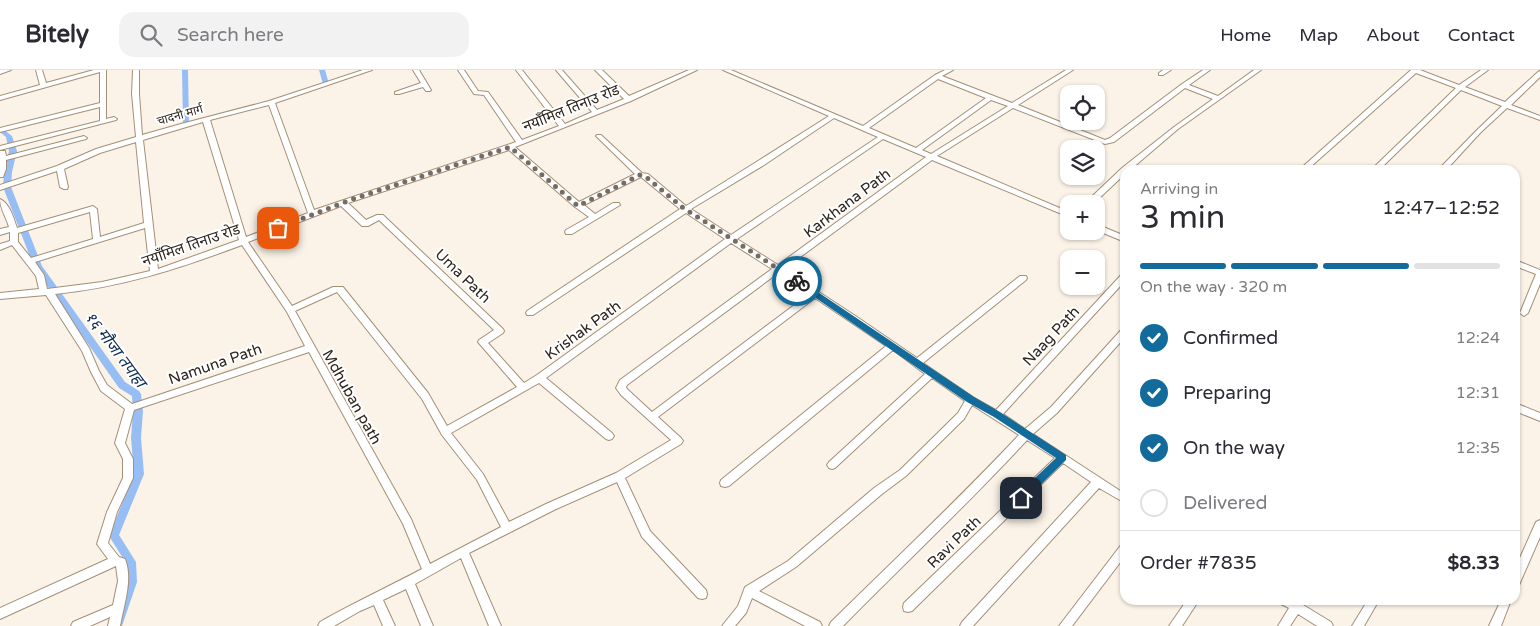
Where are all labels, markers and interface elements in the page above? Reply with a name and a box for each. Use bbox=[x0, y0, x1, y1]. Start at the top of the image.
search box bbox=[119, 12, 469, 57]
text: Bitely bbox=[25, 20, 89, 49]
icon: search bbox=[137, 21, 165, 49]
text: Search here bbox=[177, 24, 284, 46]
text: Home bbox=[1220, 24, 1271, 46]
text: Map bbox=[1299, 24, 1338, 46]
text: About bbox=[1366, 24, 1420, 46]
text: Contact bbox=[1448, 24, 1515, 46]
street label: नयाँमिल तिनाउ रोड bbox=[520, 80, 623, 136]
map controls bbox=[1060, 85, 1105, 295]
button: locate bbox=[1060, 85, 1105, 130]
street label: चादनी मार्ग bbox=[155, 101, 205, 128]
button: layers bbox=[1060, 140, 1105, 185]
street label: Karkhana Path bbox=[800, 164, 894, 242]
text: Arriving in bbox=[1140, 179, 1218, 199]
button: + bbox=[1060, 195, 1105, 240]
text: 12:47–12:52 bbox=[1382, 197, 1500, 219]
text: 3 min bbox=[1140, 199, 1225, 237]
pin bbox=[257, 207, 299, 249]
icon: bag bbox=[264, 214, 292, 242]
street label: नयाँमिल तिनाउ रोड bbox=[140, 219, 243, 270]
street label: Uma Path bbox=[432, 245, 494, 307]
button: − bbox=[1060, 250, 1105, 295]
courier bbox=[772, 256, 822, 306]
icon: bike bbox=[783, 267, 811, 295]
text: On the way · 320 m bbox=[1140, 277, 1287, 297]
street label: Krishak Path bbox=[542, 297, 624, 363]
street label: Naag Path bbox=[1019, 302, 1083, 370]
water label: १६ मौजा तपाहा bbox=[80, 308, 152, 394]
icon: check bbox=[1140, 324, 1168, 352]
text: Confirmed bbox=[1183, 327, 1278, 349]
text: 12:24 bbox=[1456, 328, 1500, 348]
street label: Namuna Path bbox=[166, 340, 264, 388]
street label: Mdhuban path bbox=[319, 347, 385, 447]
icon: check bbox=[1140, 379, 1168, 407]
text: Preparing bbox=[1183, 382, 1272, 404]
text: 12:31 bbox=[1456, 383, 1500, 403]
icon: check bbox=[1140, 434, 1168, 462]
text: On the way bbox=[1183, 437, 1285, 459]
text: 12:35 bbox=[1456, 438, 1500, 458]
pin bbox=[1000, 477, 1042, 519]
icon: home bbox=[1007, 484, 1035, 512]
text: Delivered bbox=[1183, 492, 1268, 514]
street label: Ravi Path bbox=[924, 512, 984, 572]
text: Order #7835 bbox=[1140, 552, 1257, 574]
text: $8.33 bbox=[1448, 552, 1500, 574]

